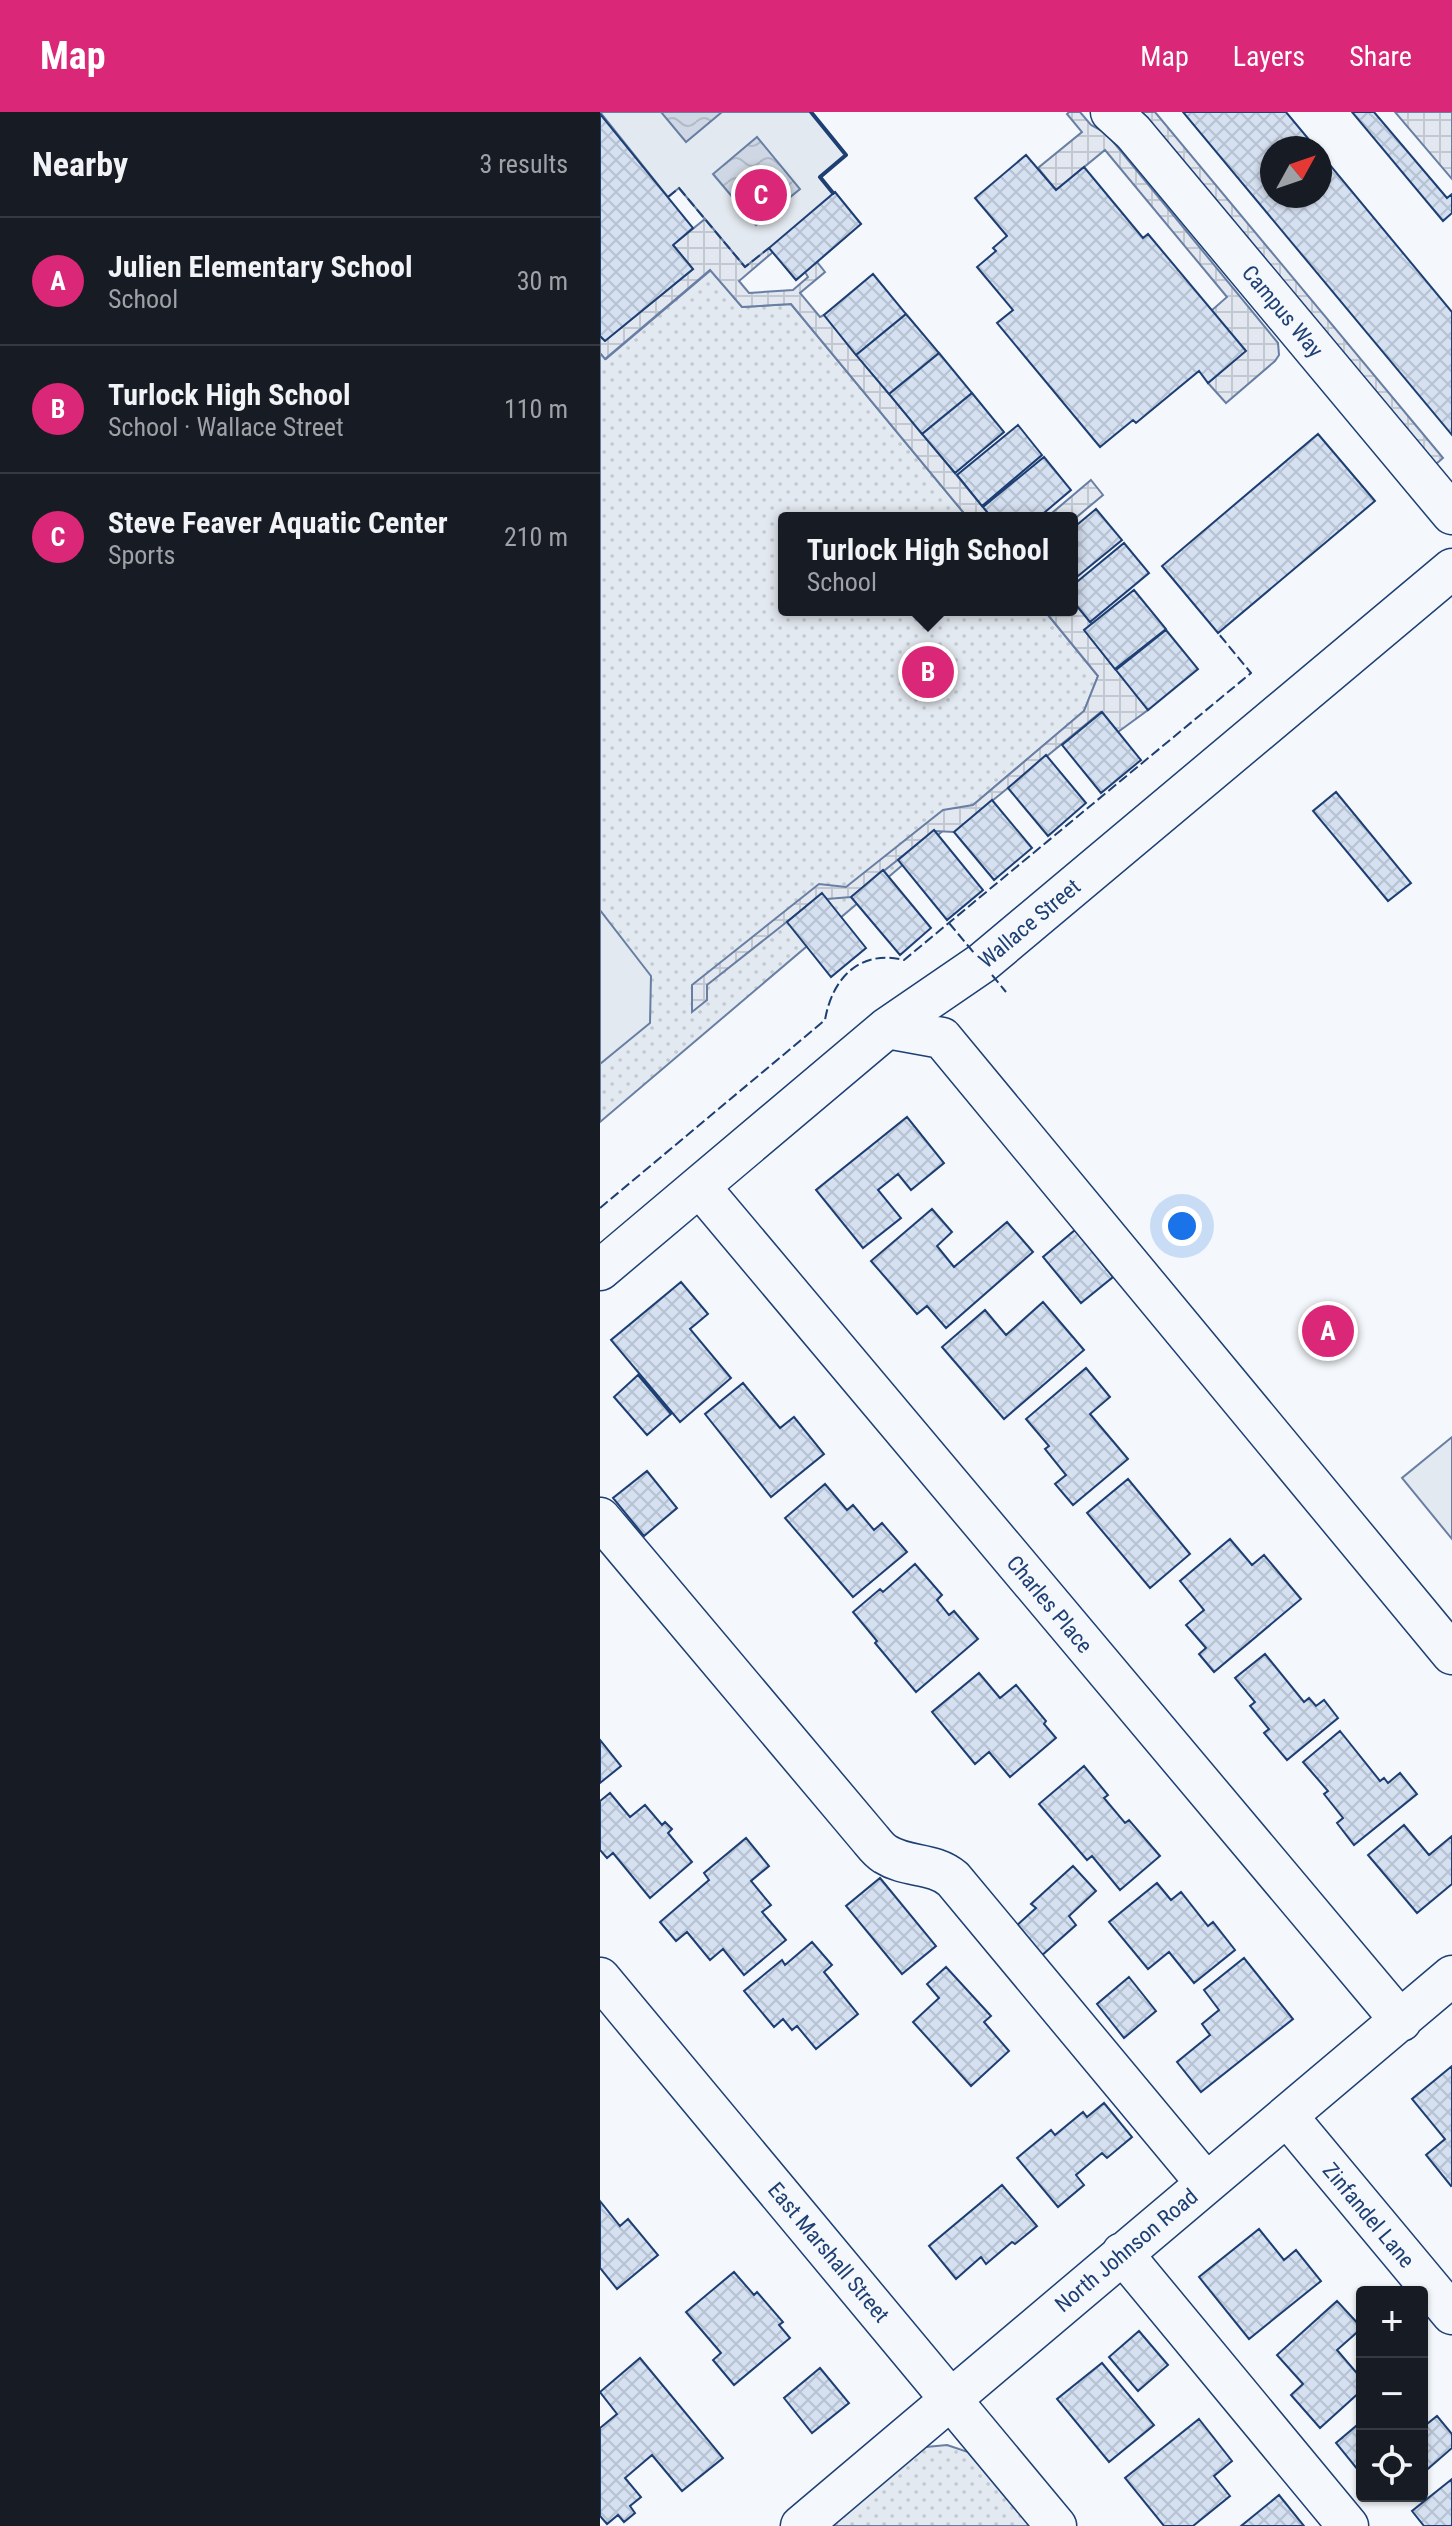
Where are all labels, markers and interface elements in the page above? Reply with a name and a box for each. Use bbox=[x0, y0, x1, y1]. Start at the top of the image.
text: Map bbox=[40, 34, 106, 78]
text: Map bbox=[1140, 40, 1189, 73]
text: Layers bbox=[1233, 40, 1305, 73]
text: Share bbox=[1349, 40, 1412, 73]
north arrow bbox=[1260, 136, 1332, 208]
text: Nearby bbox=[32, 144, 128, 184]
text: 3 results bbox=[479, 149, 568, 179]
pin: C bbox=[735, 165, 787, 225]
text: Julien Elementary School bbox=[108, 249, 413, 284]
street label: Campus Way bbox=[1237, 260, 1328, 362]
text: A bbox=[50, 266, 66, 296]
text: 30 m bbox=[517, 266, 568, 296]
text: School bbox=[108, 284, 178, 314]
text: Turlock High School bbox=[108, 377, 350, 412]
text: B bbox=[51, 394, 65, 424]
text: 110 m bbox=[504, 394, 568, 424]
text: School · Wallace Street bbox=[108, 412, 344, 442]
text: Steve Feaver Aquatic Center bbox=[108, 505, 448, 540]
popup bbox=[778, 512, 1078, 616]
text: C bbox=[51, 522, 65, 552]
text: 210 m bbox=[504, 522, 568, 552]
text: Turlock High School bbox=[807, 532, 1049, 567]
text: Sports bbox=[108, 540, 175, 570]
text: School bbox=[807, 567, 877, 597]
pin: B bbox=[902, 642, 954, 702]
street label: Wallace Street bbox=[974, 874, 1085, 973]
your location bbox=[1162, 1206, 1202, 1246]
pin: A bbox=[1302, 1301, 1354, 1361]
street label: Charles Place bbox=[1002, 1551, 1097, 1658]
street label: Zinfandel Lane bbox=[1318, 2158, 1420, 2273]
street label: East Marshall Street bbox=[763, 2177, 894, 2327]
street label: North Johnson Road bbox=[1050, 2184, 1203, 2317]
map controls bbox=[1356, 2286, 1428, 2502]
button: + bbox=[1356, 2286, 1428, 2358]
button: − bbox=[1356, 2358, 1428, 2430]
button: locate bbox=[1356, 2430, 1428, 2502]

